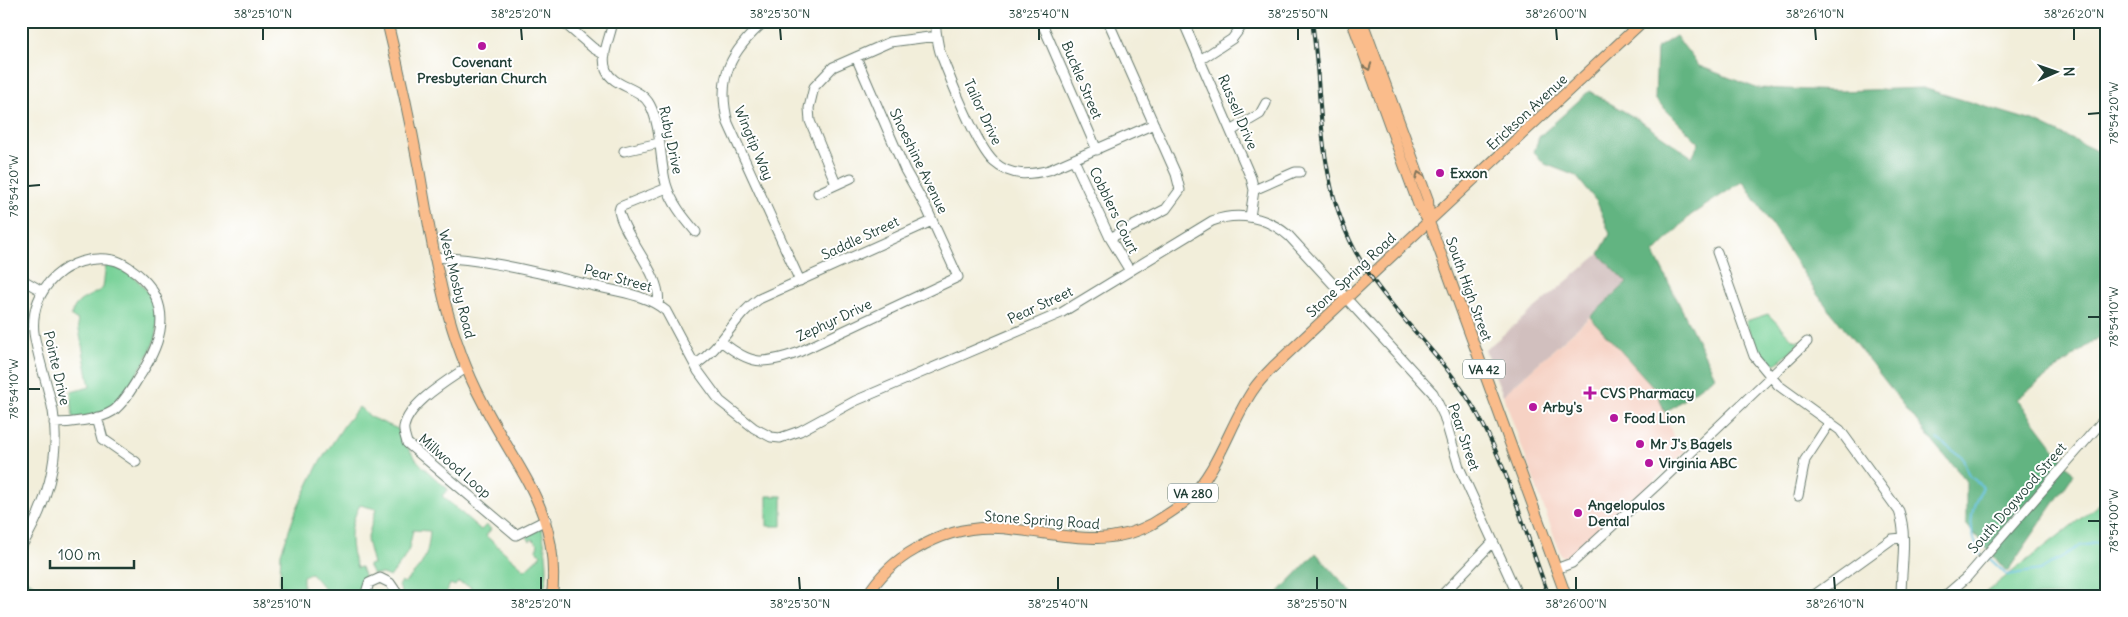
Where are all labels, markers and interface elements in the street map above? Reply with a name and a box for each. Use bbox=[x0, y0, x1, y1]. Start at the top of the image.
text: 38°25'10"N bbox=[234, 6, 292, 21]
text: 38°25'20"N bbox=[491, 6, 551, 21]
text: 38°25'30"N bbox=[750, 6, 810, 21]
text: 38°25'40"N bbox=[1009, 6, 1069, 21]
text: 38°25'50"N bbox=[1268, 6, 1328, 21]
text: 38°26'00"N bbox=[1525, 6, 1587, 21]
text: 38°26'10"N bbox=[1786, 6, 1844, 21]
text: 38°26'20"N bbox=[2044, 6, 2104, 21]
street label: Buckle Street bbox=[1058, 38, 1107, 122]
marker: Covenant Presbyterian Church bbox=[476, 40, 488, 52]
north arrow bbox=[2030, 48, 2080, 98]
place label: Covenant Presbyterian Church bbox=[417, 53, 547, 87]
one-way arrow bbox=[1362, 62, 1372, 71]
text: N bbox=[2060, 66, 2078, 77]
street label: Erickson Avenue bbox=[1483, 70, 1571, 154]
street label: Russell Drive bbox=[1214, 72, 1262, 152]
street label: Tailor Drive bbox=[960, 76, 1006, 148]
text: 78°54'20"W bbox=[2106, 82, 2121, 144]
street label: Wingtip Way bbox=[730, 103, 778, 183]
street label: Ruby Drive bbox=[655, 104, 687, 176]
street label: Shoeshine Avenue bbox=[886, 105, 952, 217]
text: 78°54'20"W bbox=[6, 155, 21, 217]
street label: Cobblers Court bbox=[1085, 164, 1143, 256]
place label: Exxon bbox=[1450, 164, 1488, 182]
marker: Exxon bbox=[1434, 167, 1446, 179]
one-way arrow bbox=[1415, 171, 1425, 180]
street label: Saddle Street bbox=[818, 212, 902, 264]
street label: West Mosby Road bbox=[435, 228, 479, 340]
street label: Stone Spring Road bbox=[1303, 229, 1399, 321]
street label: South High Street bbox=[1442, 234, 1496, 344]
street label: Pear Street bbox=[582, 260, 654, 296]
street label: Pear Street bbox=[1005, 282, 1076, 328]
text: 78°54'10"W bbox=[2106, 287, 2121, 347]
street label: Zephyr Drive bbox=[793, 295, 875, 345]
street label: Pointe Drive bbox=[40, 329, 74, 407]
text: 78°54'10"W bbox=[6, 359, 21, 419]
road number: VA 42 bbox=[1463, 359, 1505, 378]
place label: CVS Pharmacy bbox=[1600, 384, 1695, 402]
marker: CVS Pharmacy bbox=[1584, 387, 1596, 399]
place label: Arby's bbox=[1543, 398, 1583, 416]
street label: Pear Street bbox=[1444, 401, 1484, 473]
marker: Arby's bbox=[1527, 401, 1539, 413]
place label: Food Lion bbox=[1624, 409, 1685, 427]
marker: Food Lion bbox=[1608, 412, 1620, 424]
street label: Millwood Loop bbox=[415, 430, 495, 502]
place label: Mr J's Bagels bbox=[1650, 435, 1733, 453]
marker: Mr J's Bagels bbox=[1634, 438, 1646, 450]
street label: South Dogwood Street bbox=[1964, 439, 2070, 557]
place label: Virginia ABC bbox=[1659, 454, 1737, 472]
marker: Virginia ABC bbox=[1643, 457, 1655, 469]
road number: VA 280 bbox=[1168, 483, 1218, 502]
text: 78°54'00"W bbox=[2106, 489, 2121, 553]
place label: Angelopulos Dental bbox=[1588, 496, 1666, 530]
street label: Stone Spring Road bbox=[984, 507, 1100, 533]
marker: Angelopulos Dental bbox=[1572, 507, 1584, 519]
scale bar bbox=[50, 537, 134, 569]
text: 100 m bbox=[58, 545, 100, 564]
text: 38°25'10"N bbox=[253, 596, 311, 611]
text: 38°25'20"N bbox=[511, 596, 571, 611]
text: 38°25'30"N bbox=[770, 596, 830, 611]
text: 38°25'40"N bbox=[1028, 596, 1088, 611]
text: 38°25'50"N bbox=[1287, 596, 1347, 611]
text: 38°26'00"N bbox=[1545, 596, 1607, 611]
text: 38°26'10"N bbox=[1806, 596, 1864, 611]

